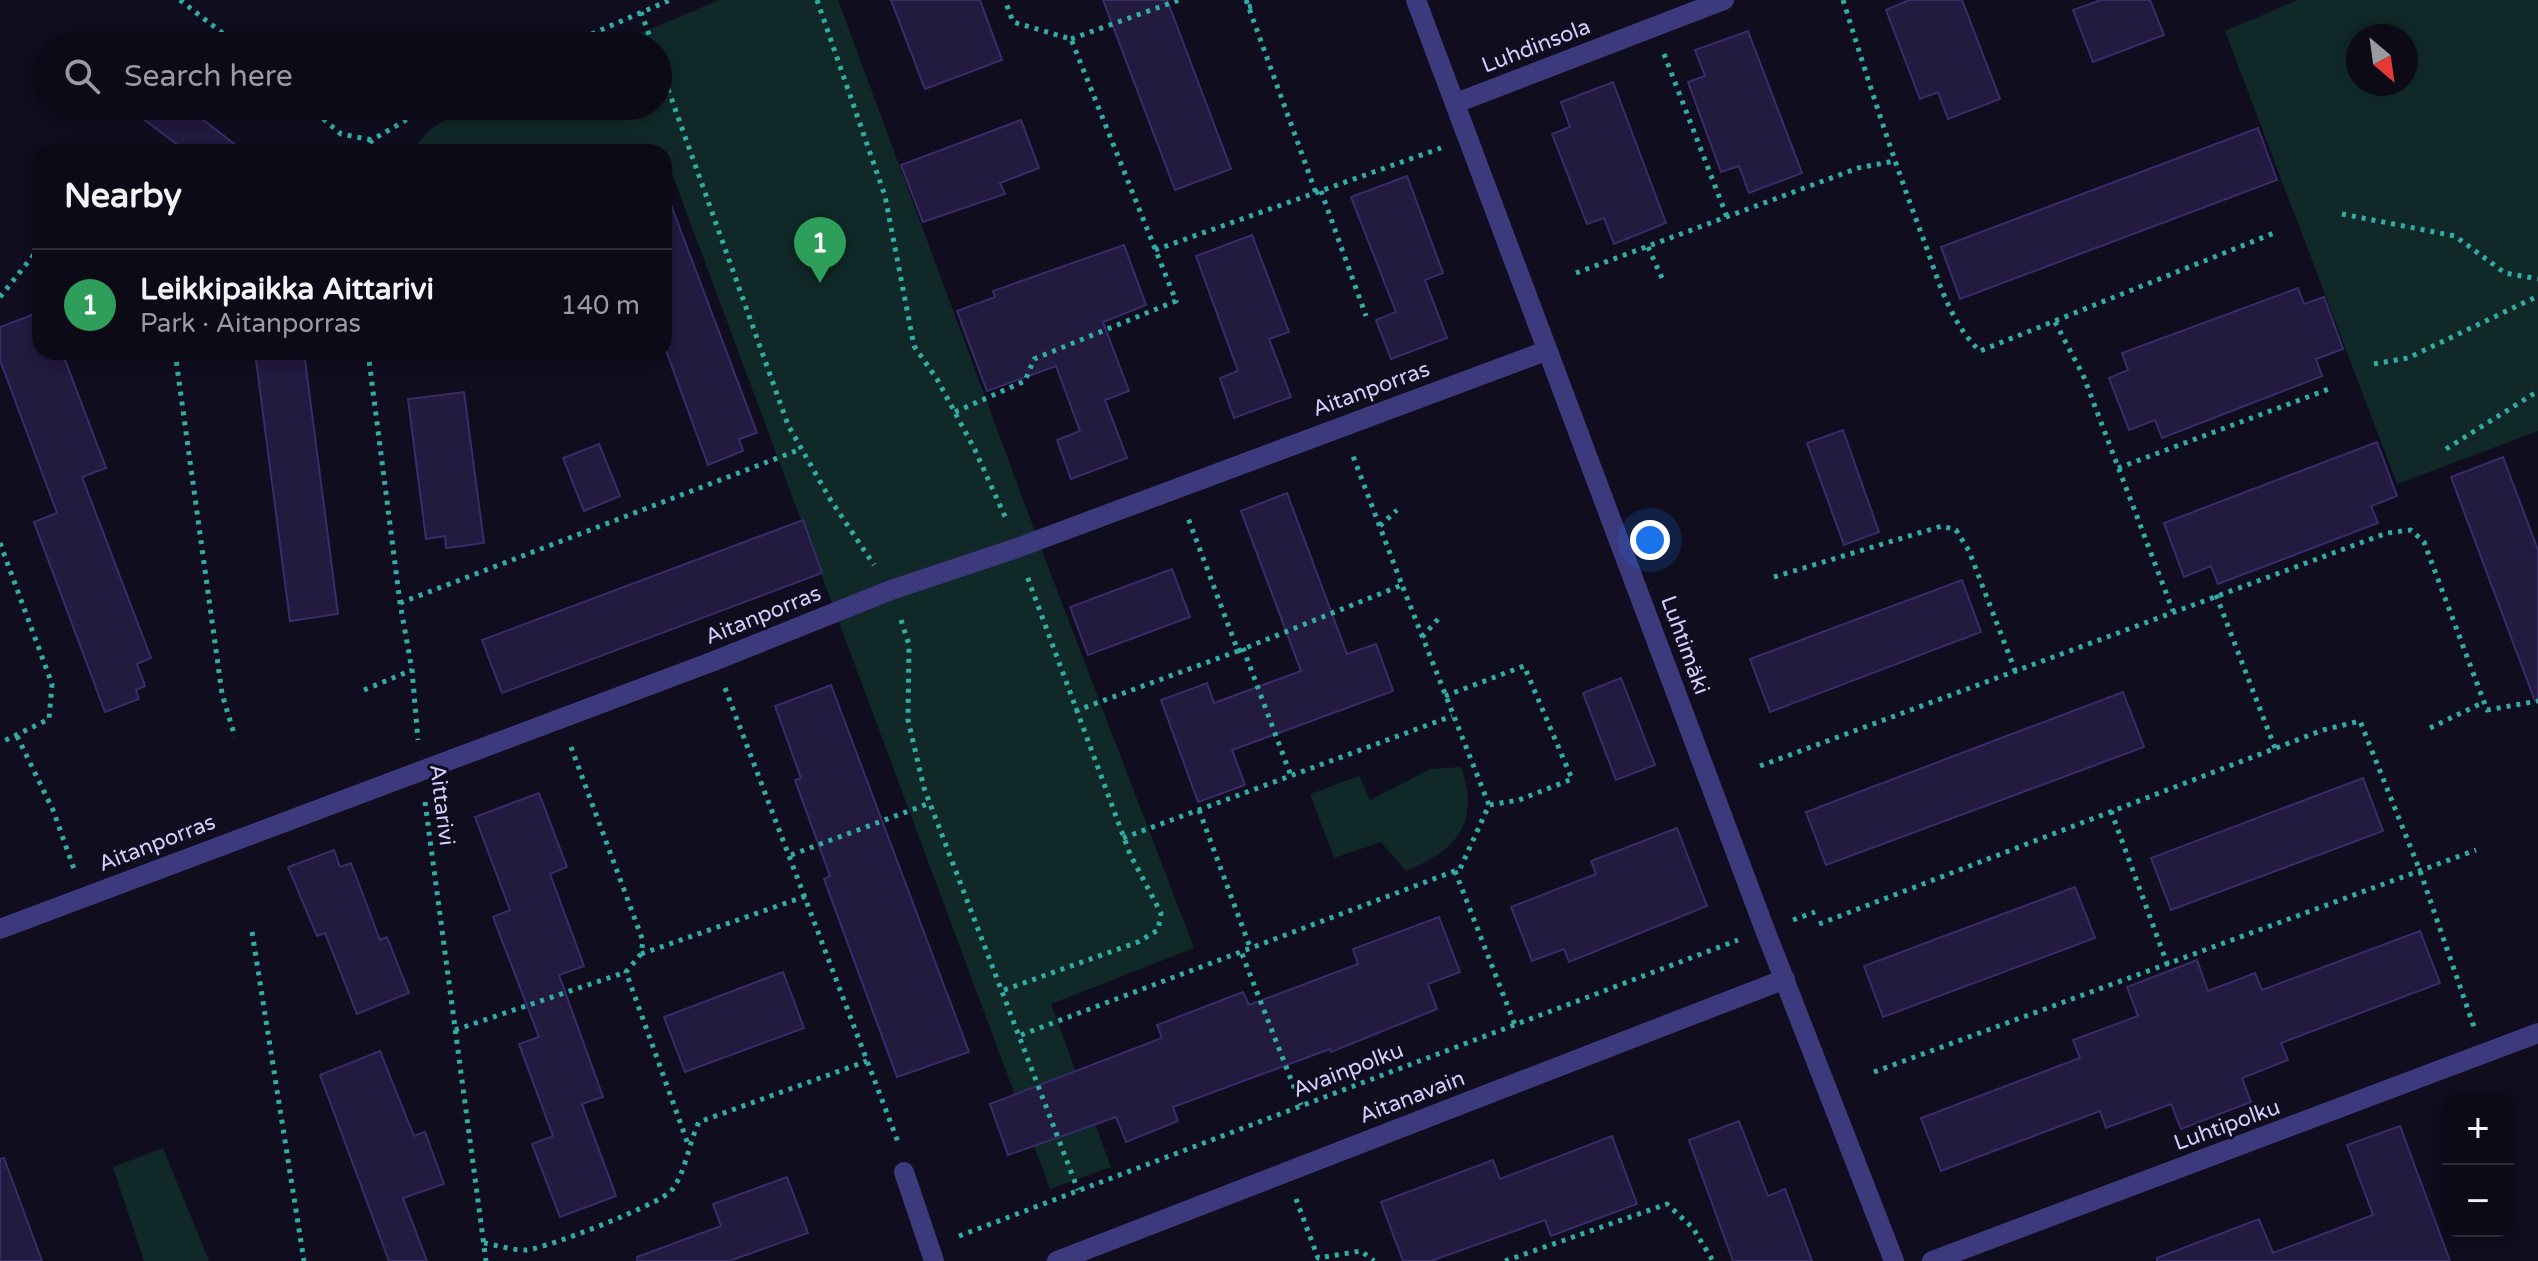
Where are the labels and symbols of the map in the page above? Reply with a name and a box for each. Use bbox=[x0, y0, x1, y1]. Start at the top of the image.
street label: Luhdinsola bbox=[1478, 13, 1594, 79]
north arrow bbox=[2346, 24, 2418, 96]
pin: 1 bbox=[794, 217, 846, 283]
street label: Aitanporras bbox=[1309, 356, 1433, 422]
your location bbox=[1630, 520, 1670, 560]
street label: Aitanporras bbox=[701, 580, 825, 650]
street label: Luhtimäki bbox=[1655, 592, 1715, 698]
street label: Aittarivi bbox=[424, 763, 460, 847]
street label: Aitanporras bbox=[95, 809, 219, 877]
street label: Avainpolku bbox=[1289, 1037, 1407, 1103]
street label: Aitanavain bbox=[1356, 1065, 1468, 1129]
street label: Luhtipolku bbox=[2170, 1094, 2284, 1156]

